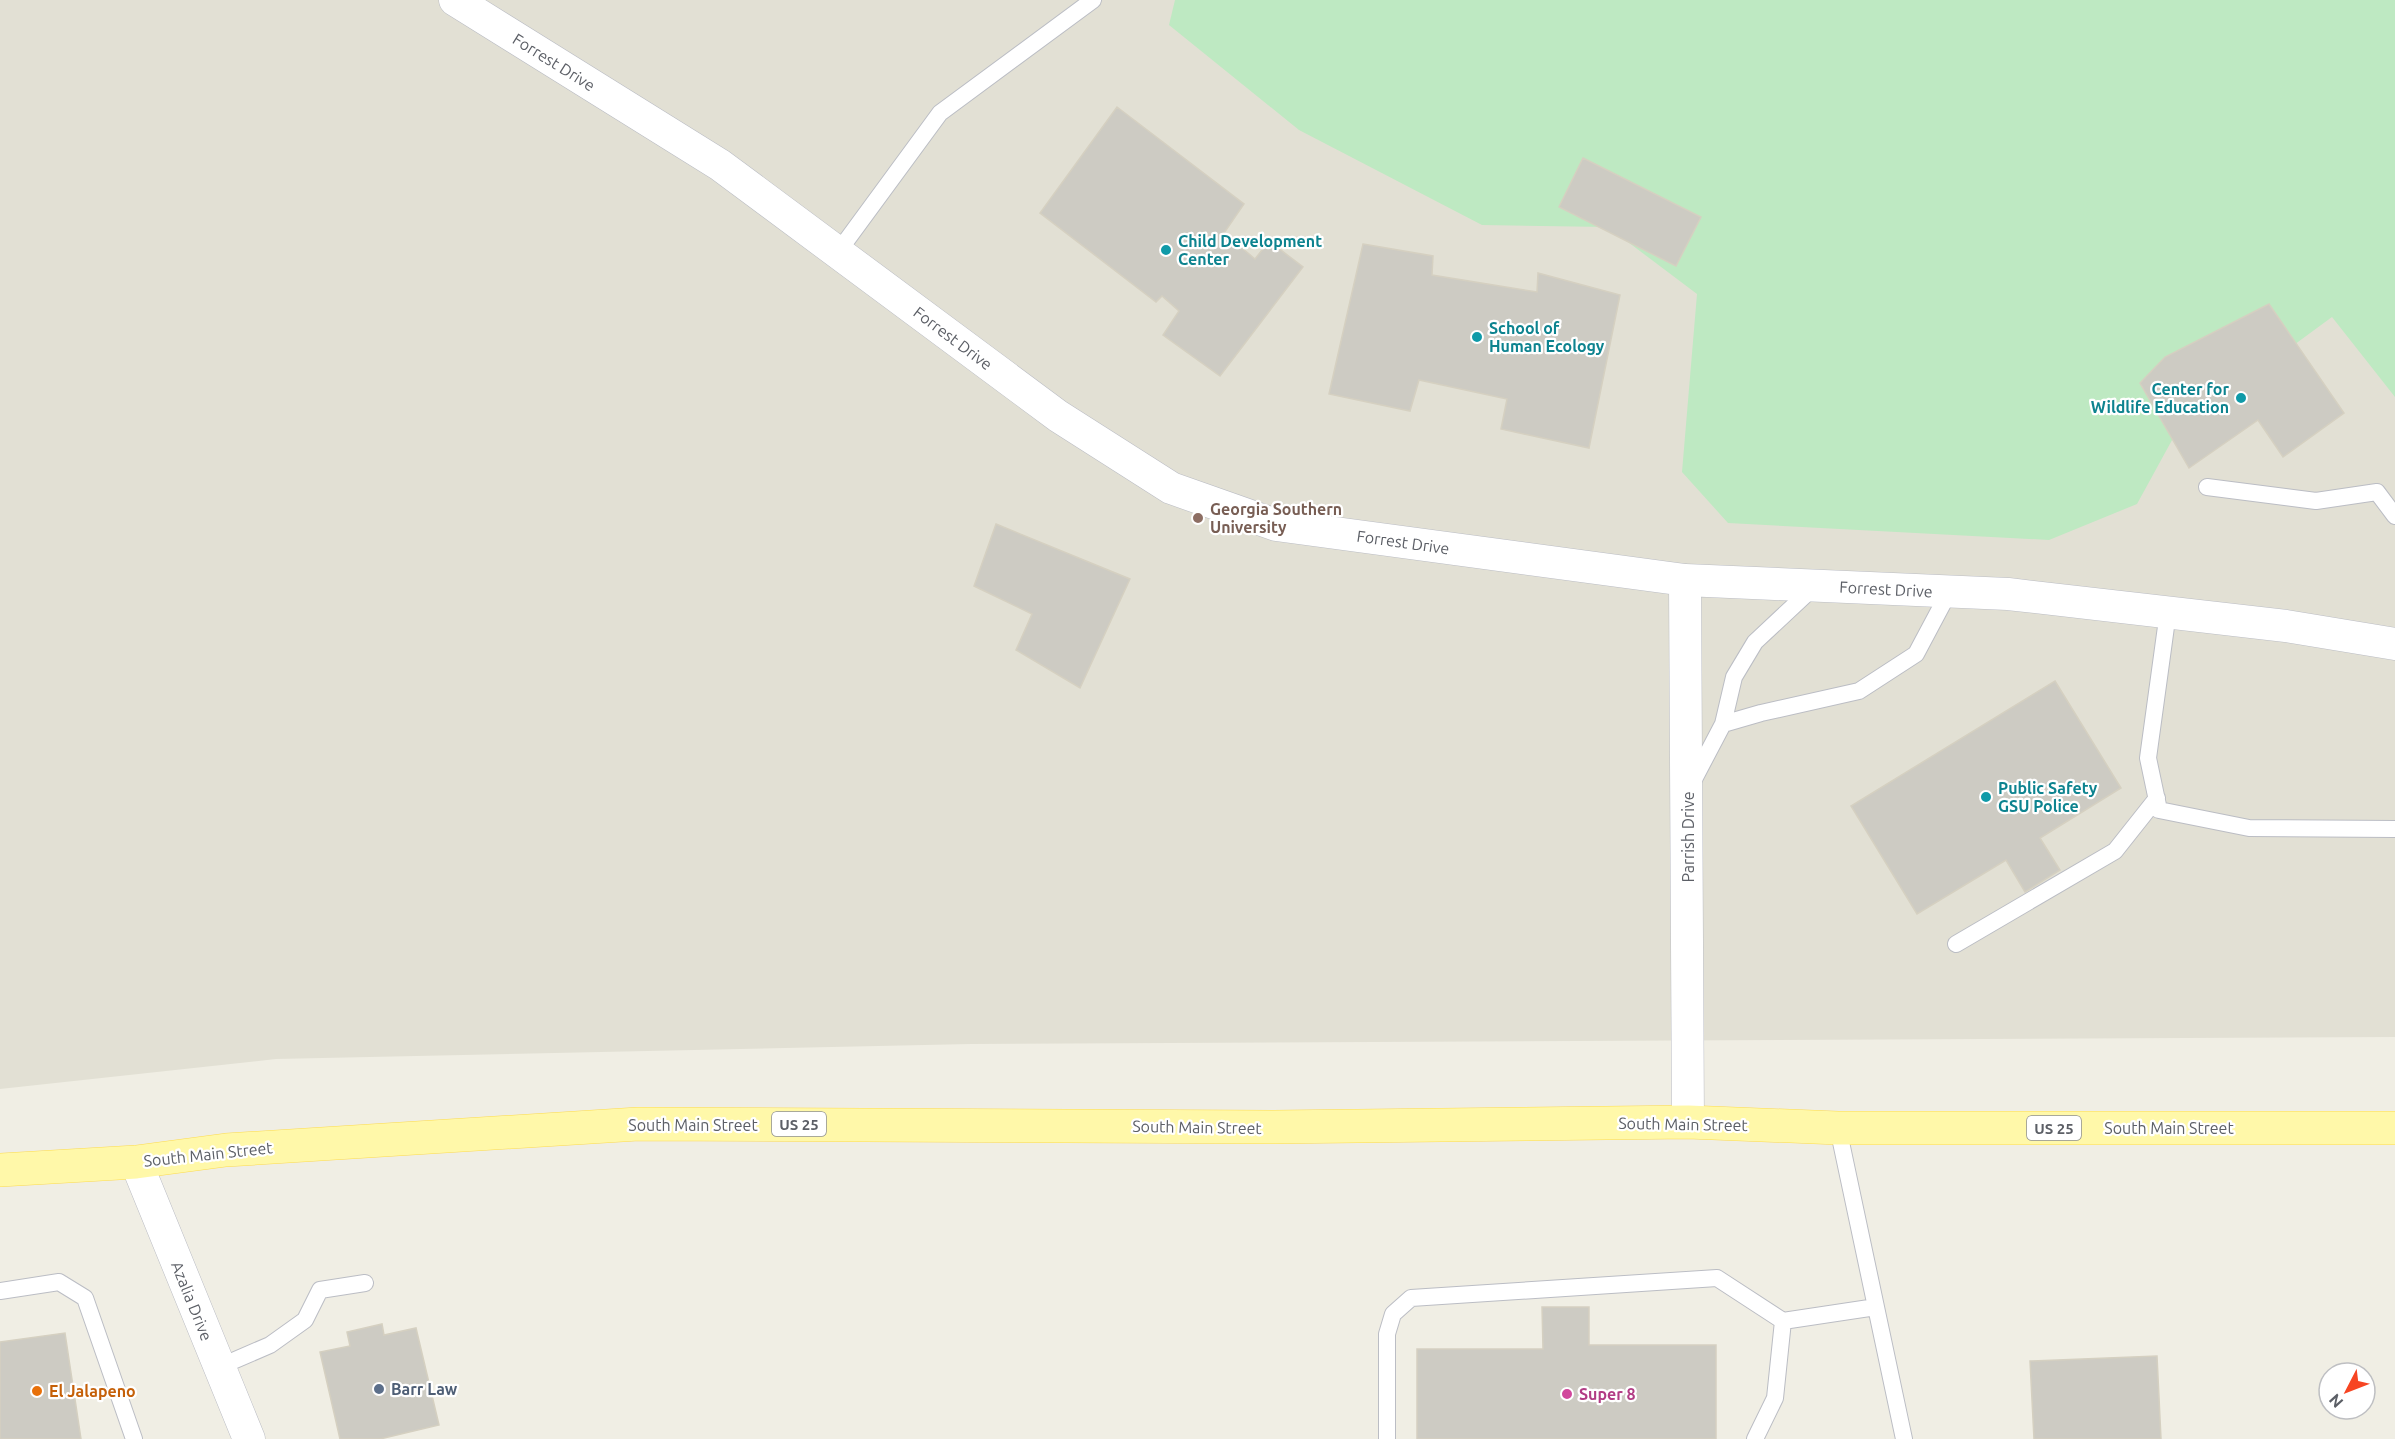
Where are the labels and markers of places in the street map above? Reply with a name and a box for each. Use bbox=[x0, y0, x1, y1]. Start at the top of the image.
place label: Child Development Center bbox=[1178, 232, 1322, 268]
marker: Child Development Center bbox=[1159, 243, 1173, 257]
place label: School of Human Ecology bbox=[1489, 319, 1605, 355]
marker: School of Human Ecology bbox=[1470, 330, 1484, 344]
place label: Center for Wildlife Education bbox=[2091, 380, 2229, 416]
marker: Center for Wildlife Education bbox=[2234, 391, 2248, 405]
place label: Georgia Southern University bbox=[1210, 500, 1342, 536]
marker: Georgia Southern University bbox=[1191, 511, 1205, 525]
place label: Public Safety GSU Police bbox=[1998, 779, 2098, 815]
marker: Public Safety GSU Police bbox=[1979, 790, 1993, 804]
place label: Barr Law bbox=[391, 1380, 458, 1398]
place label: El Jalapeno bbox=[49, 1382, 136, 1400]
marker: Barr Law bbox=[372, 1382, 386, 1396]
marker: El Jalapeno bbox=[30, 1384, 44, 1398]
place label: Super 8 bbox=[1579, 1385, 1636, 1403]
marker: Super 8 bbox=[1560, 1387, 1574, 1401]

